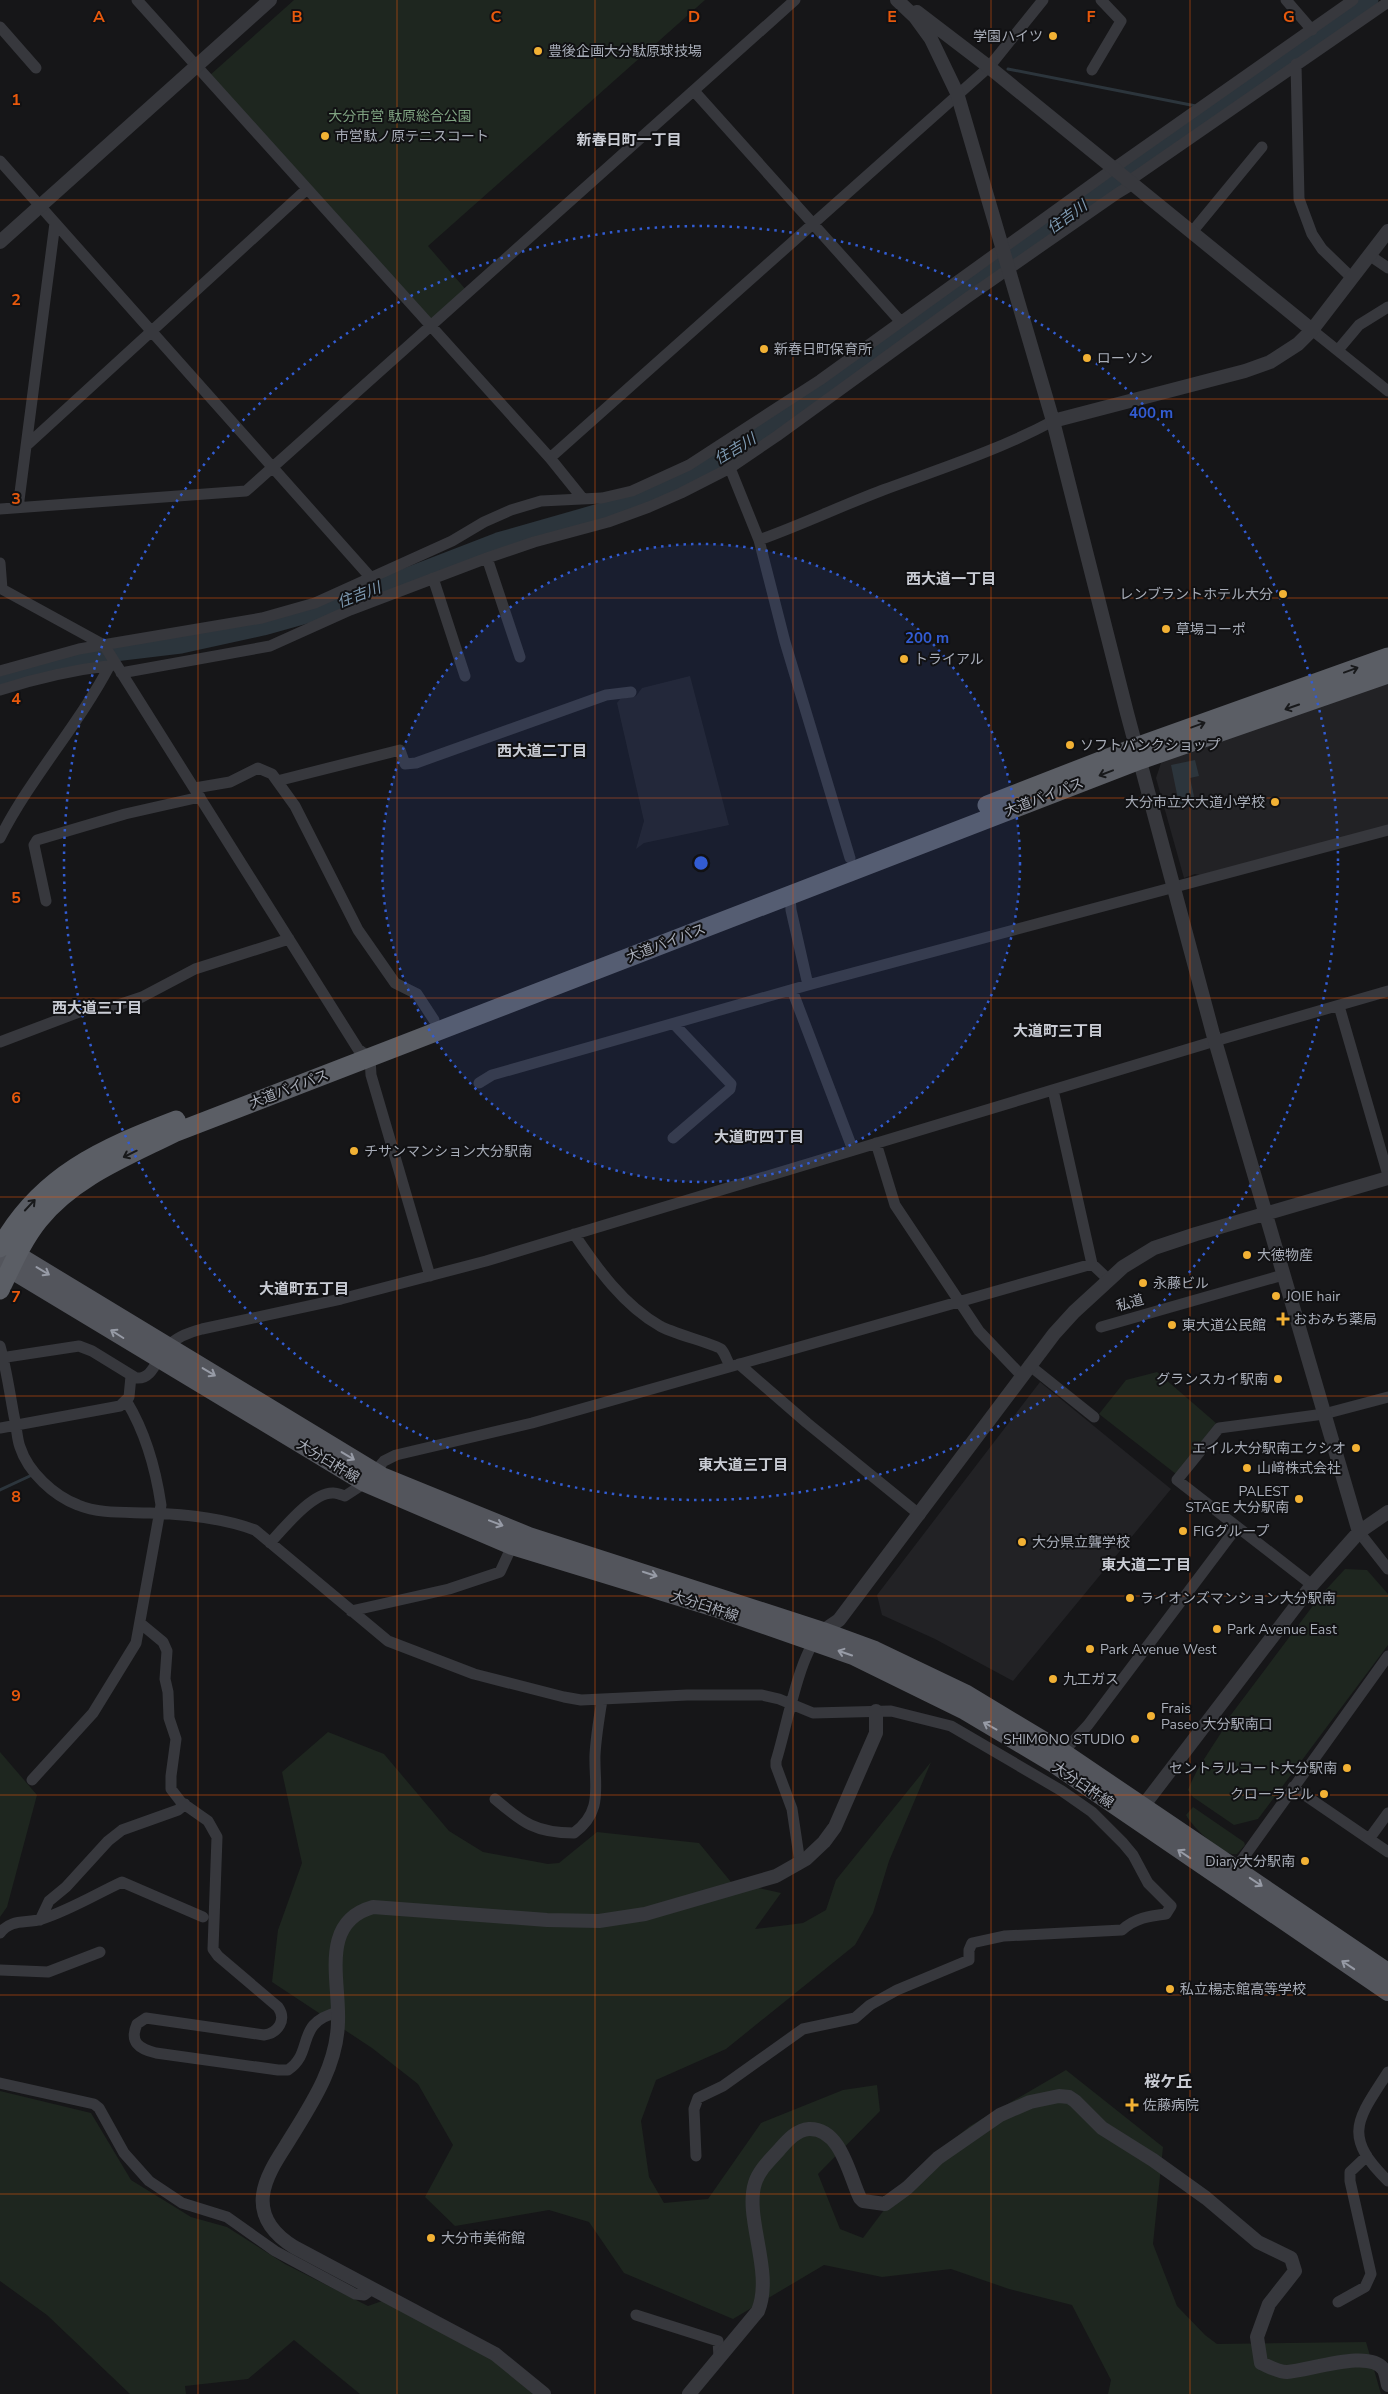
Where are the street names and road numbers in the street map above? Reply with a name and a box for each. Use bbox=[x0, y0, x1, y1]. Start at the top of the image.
street label: 大道バイパス bbox=[1002, 773, 1086, 821]
street label: 大道バイパス bbox=[624, 919, 708, 967]
street label: 大道バイパス bbox=[247, 1065, 331, 1113]
street label: 私道 bbox=[1114, 1290, 1146, 1316]
street label: 大分臼杵線 bbox=[293, 1435, 363, 1487]
street label: 大分臼杵線 bbox=[669, 1586, 741, 1626]
street label: 大分臼杵線 bbox=[1049, 1758, 1117, 1812]

